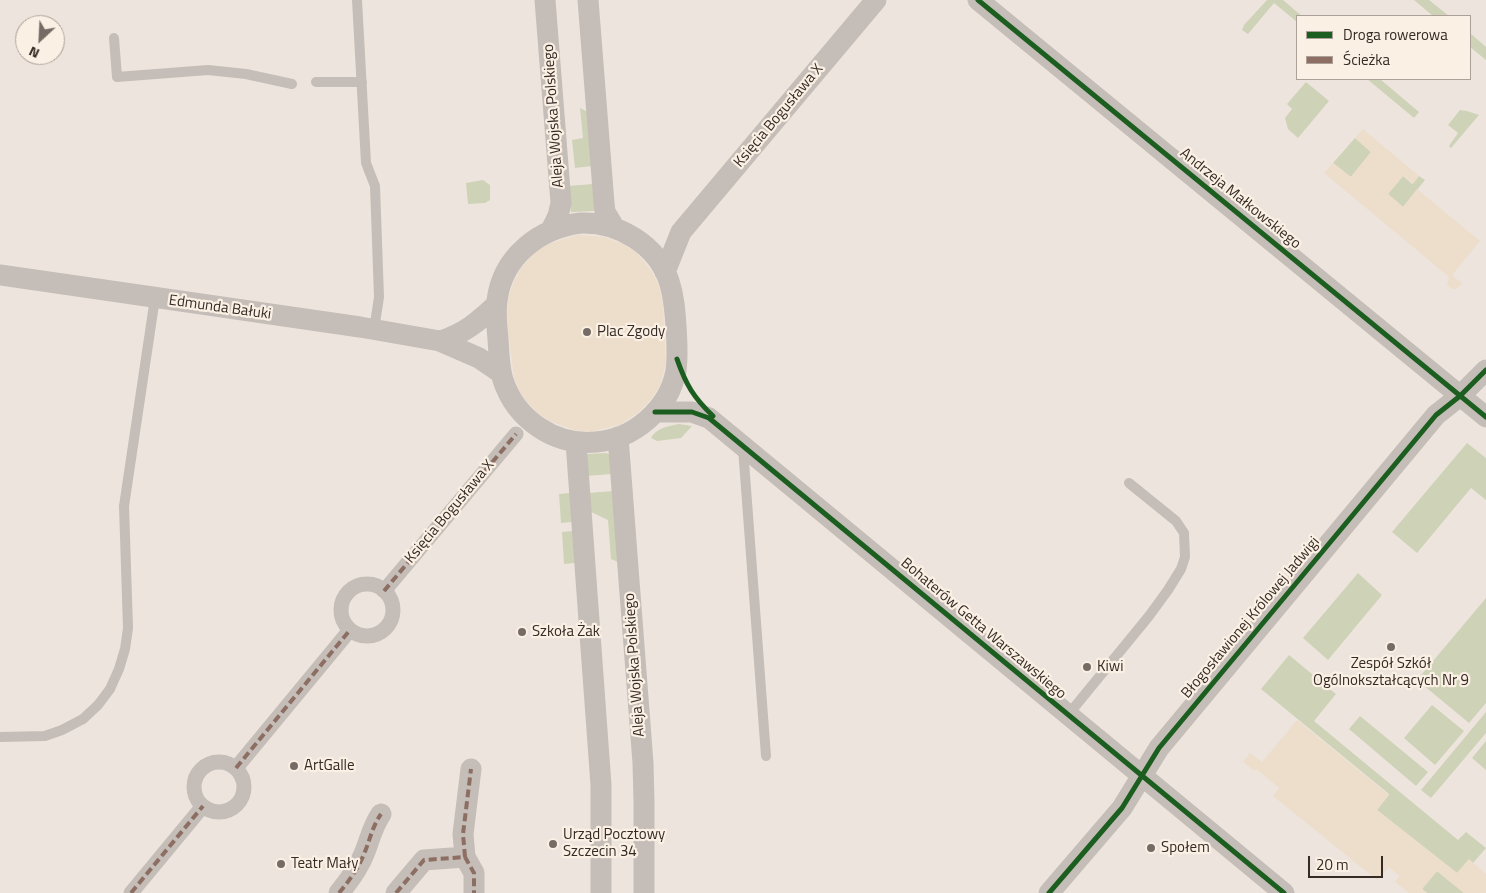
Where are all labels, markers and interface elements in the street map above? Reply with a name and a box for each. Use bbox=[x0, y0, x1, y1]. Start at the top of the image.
north arrow bbox=[15, 15, 65, 65]
legend bbox=[1296, 15, 1471, 80]
text: Droga rowerowa bbox=[1343, 23, 1448, 46]
text: N bbox=[25, 42, 43, 65]
street label: Aleja Wojska Polskiego bbox=[540, 44, 568, 188]
text: Ścieżka bbox=[1343, 48, 1390, 71]
street label: Księcia Bogusława X bbox=[730, 61, 828, 171]
street label: Andrzeja Małkowskiego bbox=[1176, 145, 1304, 253]
street label: Edmunda Bałuki bbox=[168, 292, 272, 324]
place label: Plac Zgody bbox=[597, 323, 665, 341]
marker: Plac Zgody bbox=[581, 326, 593, 338]
street label: Księcia Bogusława X bbox=[401, 457, 499, 567]
street label: Błogosławionej Królowej Jadwigi bbox=[1178, 534, 1324, 702]
street label: Bohaterów Getta Warszawskiego bbox=[897, 554, 1069, 704]
street label: Aleja Wojska Polskiego bbox=[621, 593, 649, 737]
place label: Szkoła Żak bbox=[532, 623, 600, 641]
marker: Szkoła Żak bbox=[516, 626, 528, 638]
marker: Zespół Szkół Ogólnokształcących Nr 9 bbox=[1385, 641, 1397, 653]
place label: Zespół Szkół Ogólnokształcących Nr 9 bbox=[1313, 655, 1469, 690]
place label: Kiwi bbox=[1097, 658, 1124, 676]
marker: Kiwi bbox=[1081, 661, 1093, 673]
place label: ArtGalle bbox=[304, 757, 355, 775]
marker: ArtGalle bbox=[288, 760, 300, 772]
place label: Urząd Pocztowy Szczecin 34 bbox=[563, 826, 665, 861]
marker: Urząd Pocztowy Szczecin 34 bbox=[547, 838, 559, 850]
place label: Społem bbox=[1161, 839, 1210, 857]
marker: Społem bbox=[1145, 842, 1157, 854]
scale bar bbox=[1311, 846, 1386, 878]
text: 20 m bbox=[1316, 853, 1349, 876]
place label: Teatr Mały bbox=[291, 855, 358, 873]
marker: Teatr Mały bbox=[275, 858, 287, 870]

